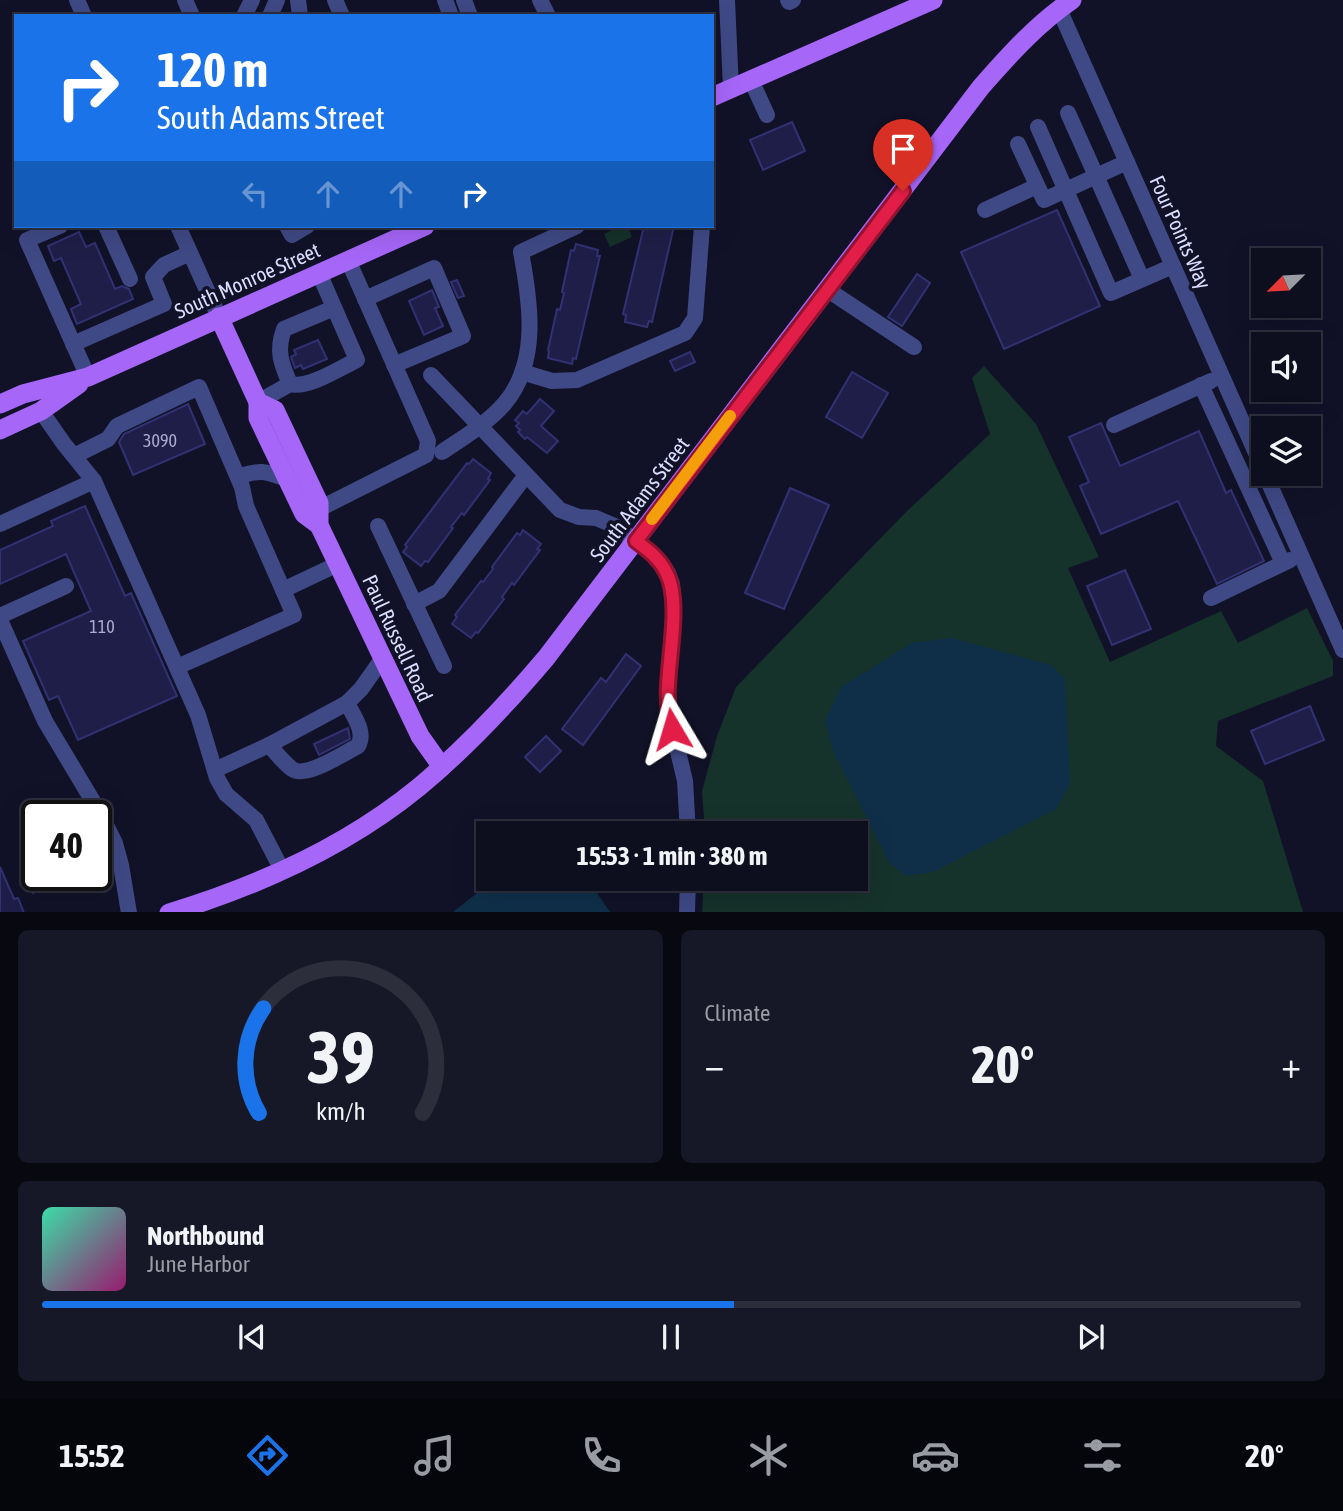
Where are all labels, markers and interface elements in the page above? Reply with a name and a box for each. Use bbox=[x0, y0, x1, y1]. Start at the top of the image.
text: 120 m bbox=[157, 41, 268, 97]
icon: right bbox=[42, 42, 133, 133]
text: South Adams Street bbox=[157, 99, 385, 136]
pin bbox=[873, 119, 933, 191]
icon: arrive bbox=[884, 130, 922, 168]
street label: Four Points Way bbox=[1145, 172, 1217, 293]
icon: left bbox=[236, 175, 274, 213]
icon: ahead bbox=[309, 175, 347, 213]
icon: ahead bbox=[382, 175, 420, 213]
icon: right bbox=[455, 175, 493, 213]
street label: South Monroe Street bbox=[171, 237, 323, 323]
north arrow bbox=[1251, 248, 1321, 318]
map controls bbox=[1251, 248, 1321, 486]
button: sound bbox=[1251, 332, 1321, 402]
button: layers bbox=[1251, 416, 1321, 486]
house number: 3090 bbox=[143, 430, 177, 451]
street label: South Adams Street bbox=[584, 432, 694, 566]
street label: Paul Russell Road bbox=[358, 571, 438, 705]
house number: 110 bbox=[89, 616, 115, 637]
position arrow bbox=[635, 692, 709, 766]
speed limit sign: 40 bbox=[21, 800, 112, 891]
text: 15:53 · 1 min · 380 m bbox=[577, 841, 767, 871]
text: Climate bbox=[705, 1000, 770, 1026]
text: 39 bbox=[306, 1015, 374, 1098]
text: 20° bbox=[971, 1034, 1034, 1094]
text: − bbox=[705, 1043, 724, 1086]
text: + bbox=[1281, 1043, 1301, 1086]
text: km/h bbox=[315, 1096, 365, 1124]
text: Northbound bbox=[147, 1221, 264, 1251]
text: June Harbor bbox=[147, 1251, 250, 1277]
icon: previous bbox=[233, 1318, 271, 1356]
icon: pause bbox=[652, 1318, 690, 1356]
icon: next bbox=[1072, 1318, 1110, 1356]
icon: directions bbox=[243, 1431, 292, 1480]
icon: music bbox=[410, 1431, 459, 1480]
icon: phone bbox=[577, 1431, 626, 1480]
icon: climate bbox=[744, 1431, 793, 1480]
icon: car bbox=[911, 1431, 960, 1480]
icon: filters bbox=[1078, 1431, 1127, 1480]
text: 15:52 bbox=[59, 1437, 125, 1474]
text: 20° bbox=[1245, 1437, 1284, 1474]

